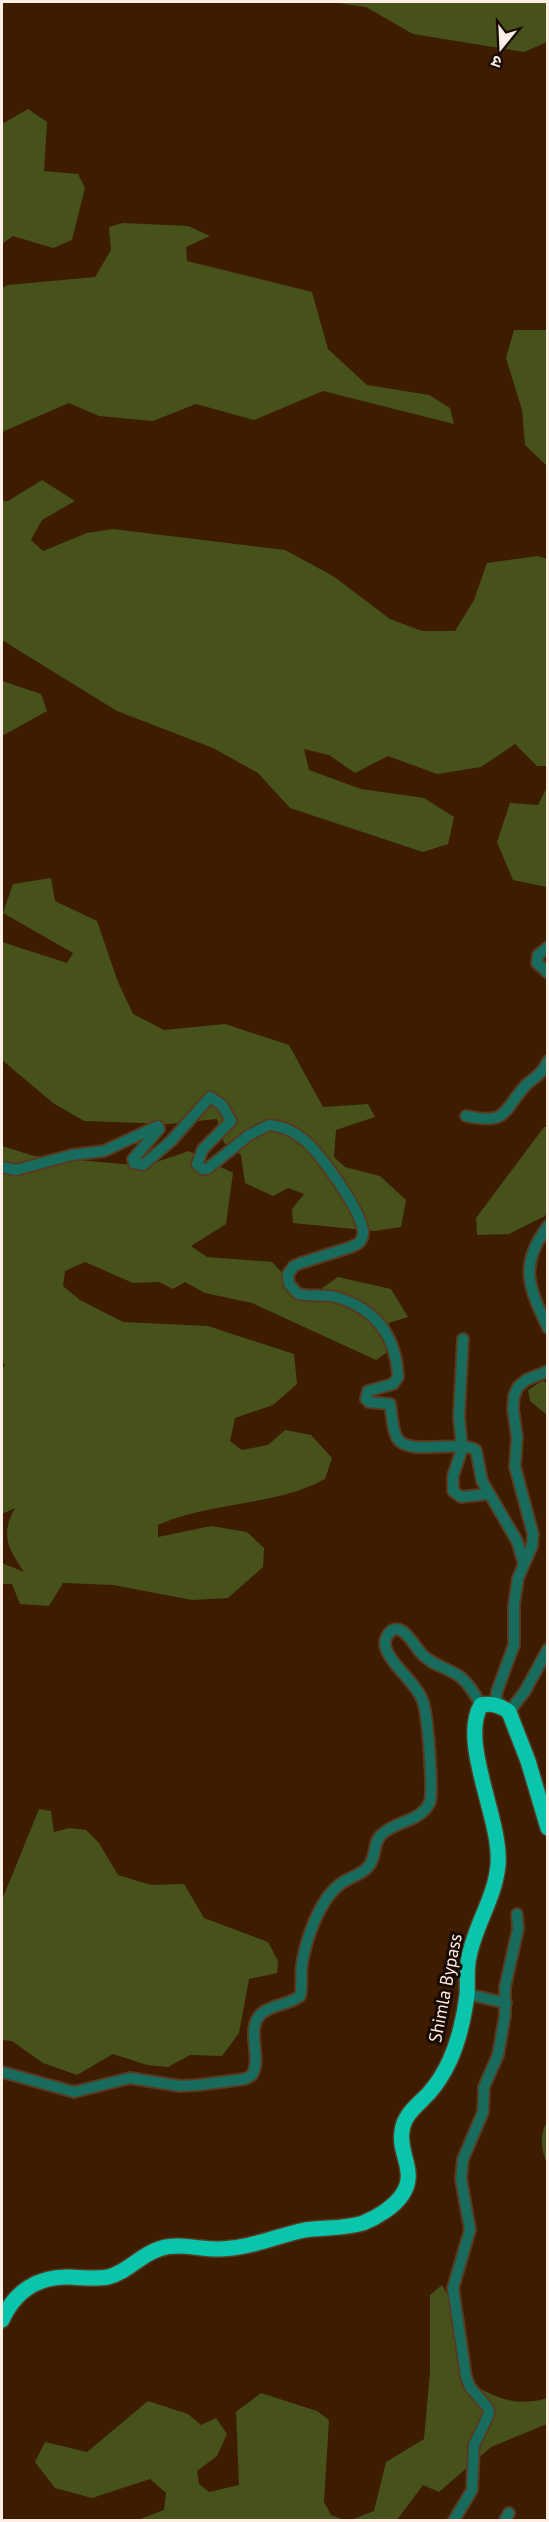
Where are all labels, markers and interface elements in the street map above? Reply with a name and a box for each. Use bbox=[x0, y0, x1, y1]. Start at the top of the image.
north arrow bbox=[471, 18, 531, 78]
text: उ bbox=[488, 51, 504, 73]
street label: Shimla Bypass bbox=[423, 1932, 467, 2044]

